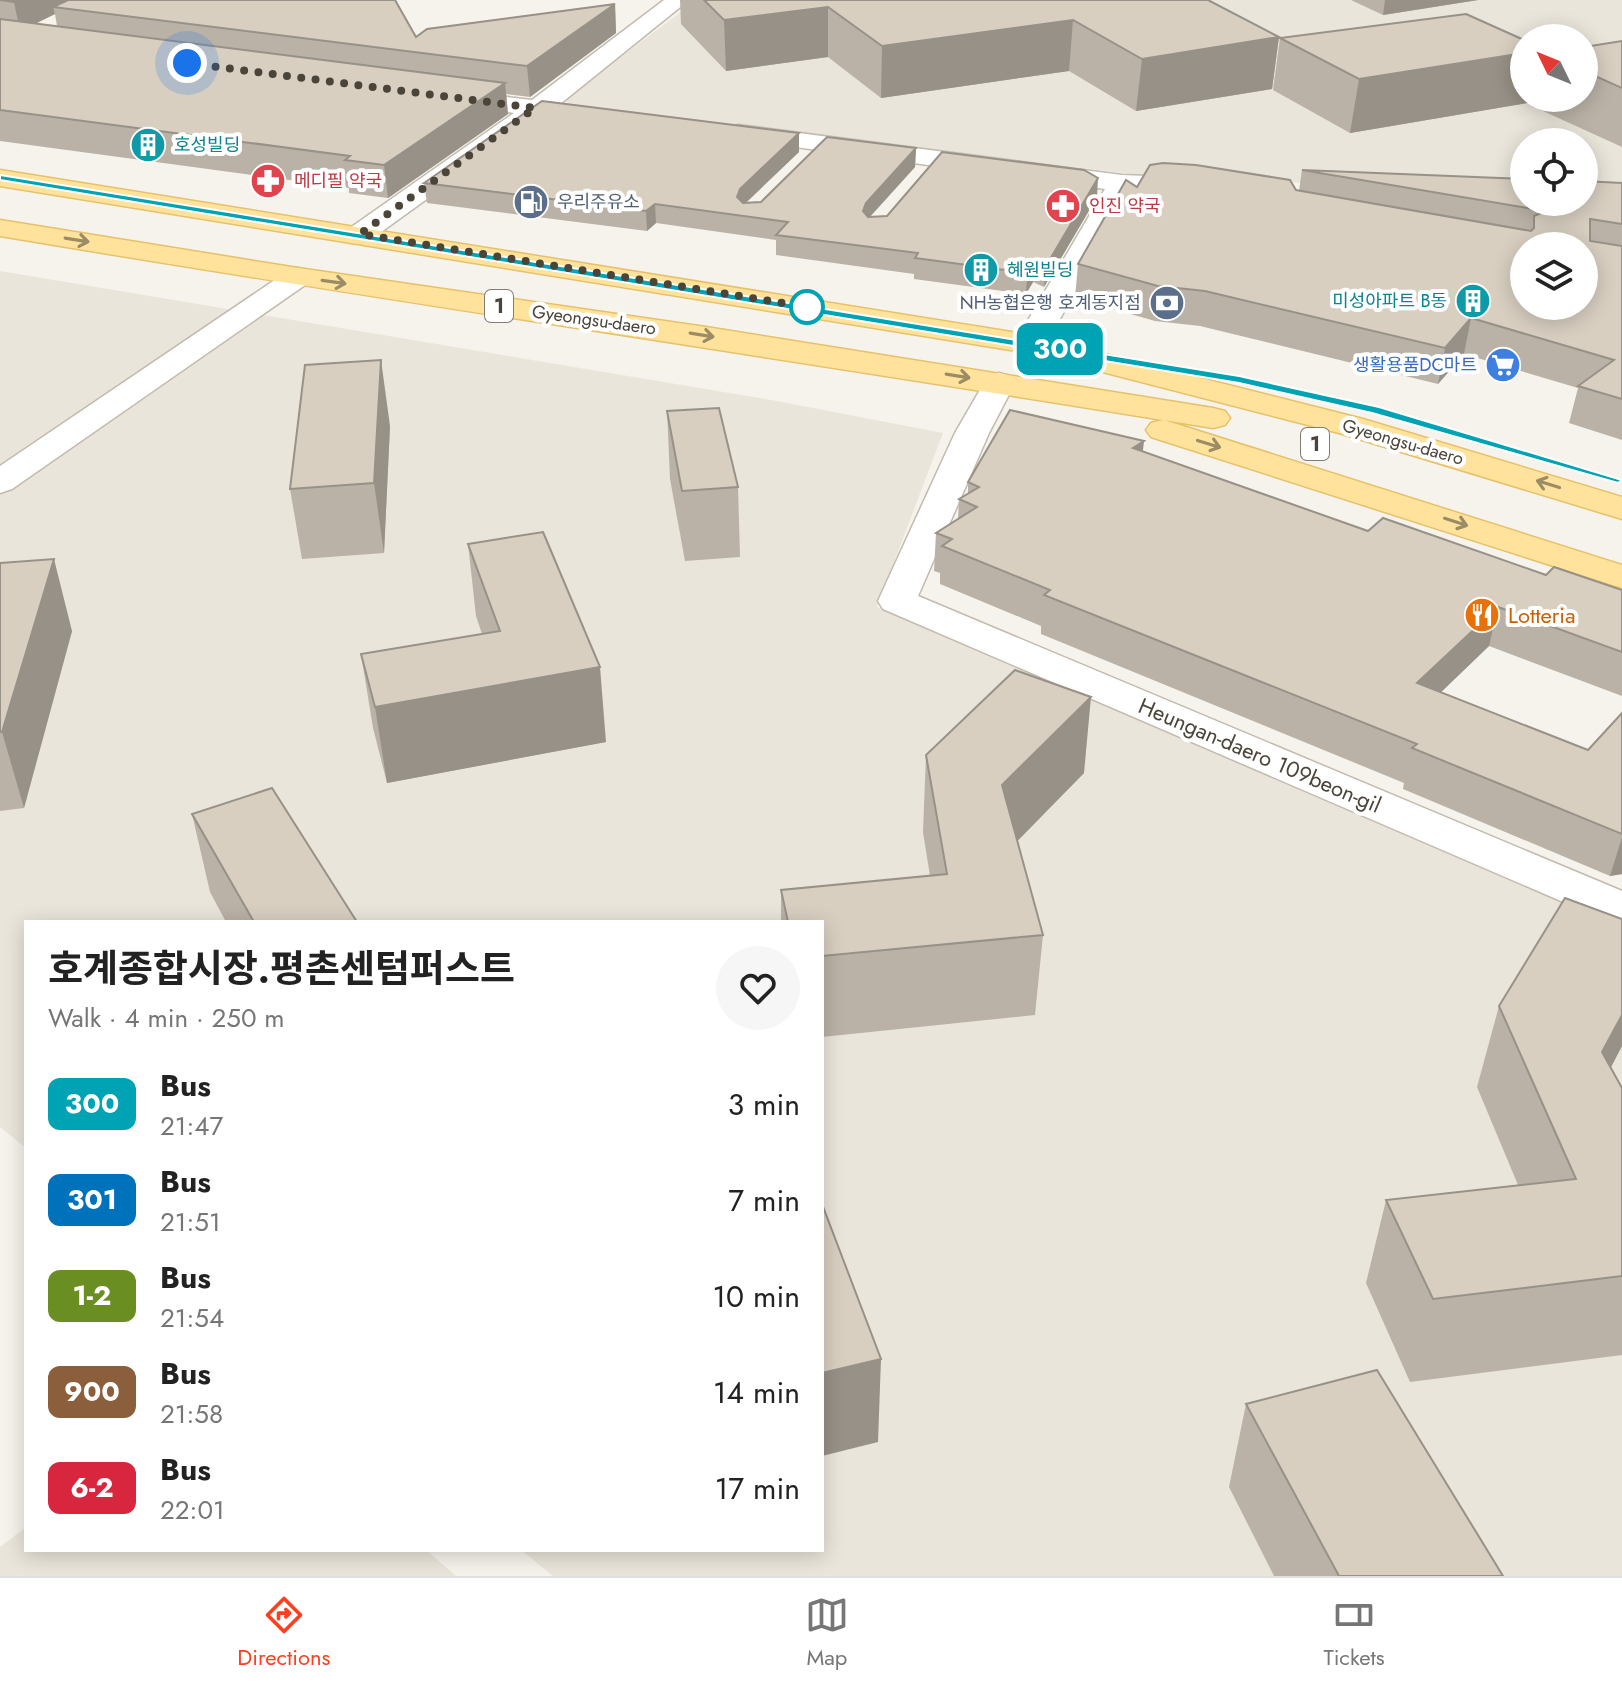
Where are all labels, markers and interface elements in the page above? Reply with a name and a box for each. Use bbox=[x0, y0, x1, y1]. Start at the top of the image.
north arrow bbox=[1510, 24, 1598, 112]
map controls bbox=[1510, 24, 1598, 320]
your location bbox=[167, 43, 207, 83]
building icon: 호성빌딩 bbox=[129, 126, 167, 164]
button: locate bbox=[1510, 128, 1598, 216]
place label: 호성빌딩 bbox=[174, 132, 240, 158]
pharmacy icon: 메디필 약국 bbox=[249, 162, 287, 200]
place label: 메디필 약국 bbox=[294, 168, 382, 194]
fuel station icon: 우리주유소 bbox=[512, 183, 550, 221]
pharmacy icon: 인진 약국 bbox=[1044, 187, 1082, 225]
place label: 우리주유소 bbox=[557, 189, 640, 215]
place label: 인진 약국 bbox=[1089, 193, 1161, 219]
button: layers bbox=[1510, 232, 1598, 320]
one-way arrow bbox=[64, 234, 89, 249]
building icon: 혜원빌딩 bbox=[962, 251, 1000, 289]
place label: 혜원빌딩 bbox=[1007, 257, 1073, 283]
one-way arrow bbox=[320, 275, 346, 290]
building icon: 미성아파트 B동 bbox=[1454, 282, 1492, 320]
bank icon: NH농협은행 호계동지점 bbox=[1148, 284, 1186, 322]
place label: 미성아파트 B동 bbox=[1332, 288, 1447, 314]
road number: 1 bbox=[485, 290, 513, 322]
unlabelled marker bbox=[790, 290, 824, 324]
place label: NH농협은행 호계동지점 bbox=[960, 290, 1141, 316]
street label: Gyeongsu-daero bbox=[530, 298, 658, 342]
line badge: 300 bbox=[1014, 323, 1106, 375]
one-way arrow bbox=[689, 328, 714, 343]
text: 300 bbox=[1033, 328, 1087, 369]
supermarket icon: 생활용품DC마트 bbox=[1484, 346, 1522, 384]
place label: 생활용품DC마트 bbox=[1353, 352, 1477, 378]
one-way arrow bbox=[945, 370, 971, 385]
street label: Gyeongsu-daero bbox=[1339, 412, 1467, 472]
road number: 1 bbox=[1301, 428, 1329, 460]
one-way arrow bbox=[1196, 437, 1221, 452]
one-way arrow bbox=[1535, 476, 1561, 491]
one-way arrow bbox=[1444, 516, 1469, 531]
restaurant icon: Lotteria bbox=[1463, 596, 1501, 634]
place label: Lotteria bbox=[1508, 599, 1576, 631]
street label: Heungan-daero 109beon-gil bbox=[1134, 689, 1386, 821]
text: 호계종합시장.평촌센텀퍼스트 bbox=[48, 941, 515, 996]
button: heart bbox=[716, 946, 800, 1030]
text: Walk · 4 min · 250 m bbox=[48, 999, 285, 1037]
text: Bus bbox=[160, 1064, 211, 1107]
text: 300 bbox=[65, 1083, 119, 1124]
text: 3 min bbox=[728, 1083, 800, 1126]
text: 21:47 bbox=[160, 1107, 223, 1145]
text: Bus bbox=[160, 1160, 211, 1203]
text: 301 bbox=[67, 1179, 117, 1220]
text: 7 min bbox=[728, 1179, 800, 1222]
text: 21:51 bbox=[160, 1203, 221, 1241]
text: Bus bbox=[160, 1256, 211, 1299]
text: 1-2 bbox=[73, 1275, 111, 1316]
text: 10 min bbox=[713, 1275, 800, 1318]
text: 21:54 bbox=[160, 1299, 224, 1337]
text: Bus bbox=[160, 1352, 211, 1395]
text: 900 bbox=[64, 1371, 120, 1412]
text: 14 min bbox=[713, 1371, 800, 1414]
text: 21:58 bbox=[160, 1395, 223, 1433]
text: Bus bbox=[160, 1448, 211, 1491]
text: 6-2 bbox=[70, 1467, 114, 1508]
text: 17 min bbox=[715, 1467, 800, 1510]
text: 22:01 bbox=[160, 1491, 225, 1529]
tab: Directions bbox=[237, 1593, 330, 1673]
tab: Map bbox=[805, 1593, 849, 1673]
tab: Tickets bbox=[1323, 1593, 1385, 1673]

